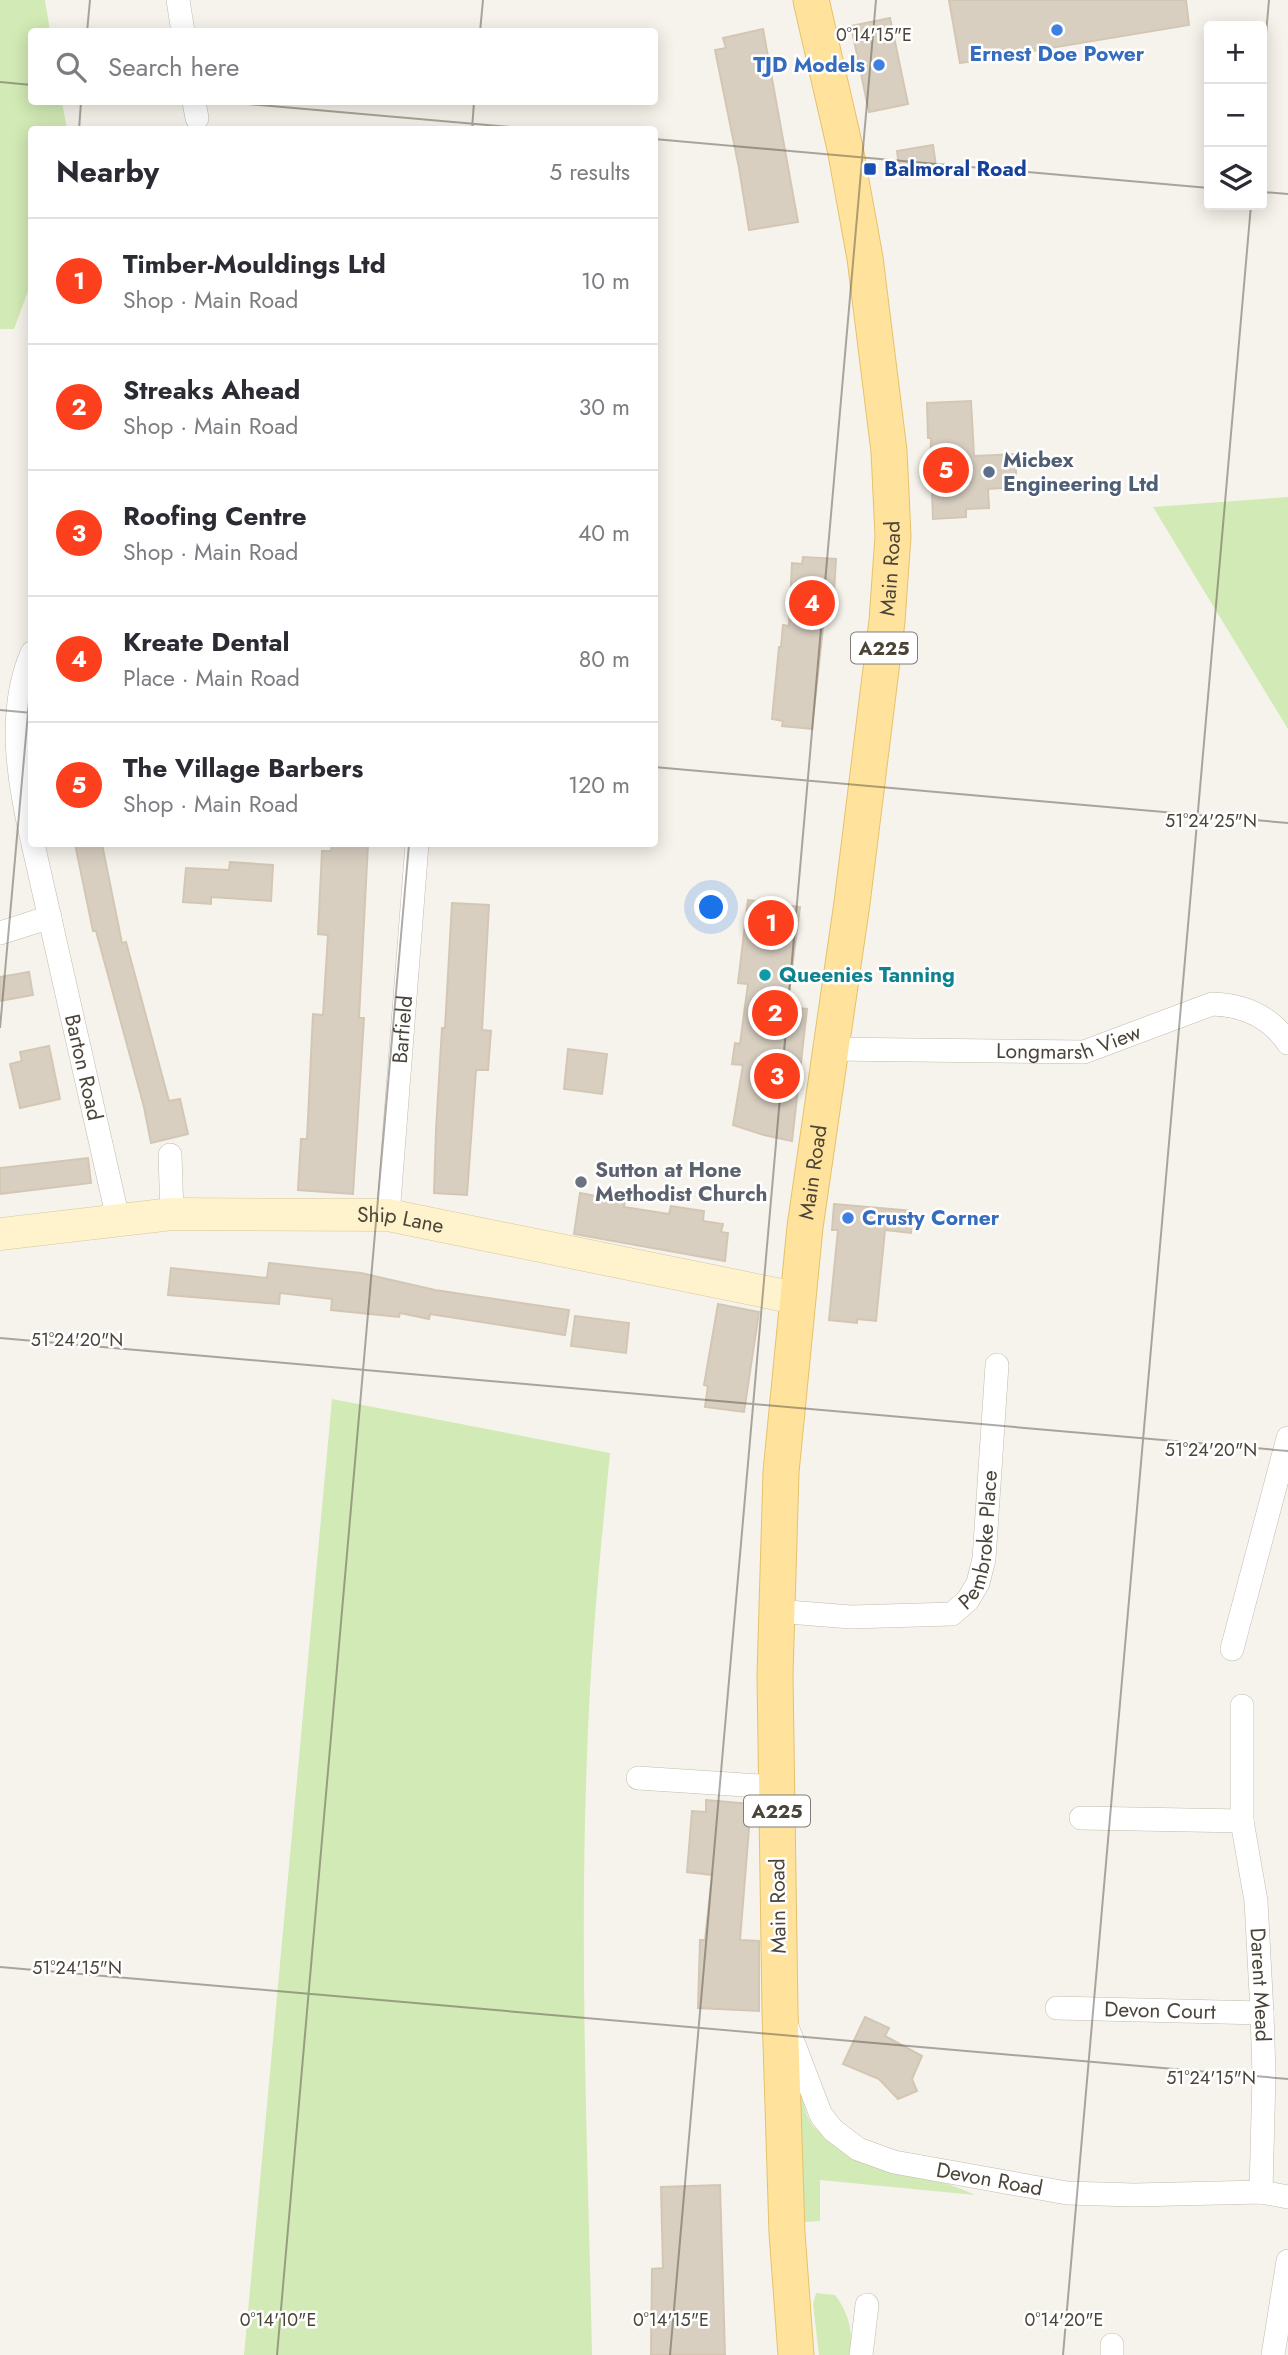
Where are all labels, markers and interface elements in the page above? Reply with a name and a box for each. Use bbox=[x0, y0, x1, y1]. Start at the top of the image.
map controls bbox=[1204, 21, 1267, 210]
button: + bbox=[1204, 21, 1267, 84]
text: 0°14'15"E bbox=[836, 22, 912, 48]
marker: Ernest Doe Power bbox=[1049, 22, 1065, 38]
search box bbox=[28, 28, 658, 105]
place label: Ernest Doe Power bbox=[970, 39, 1145, 69]
icon: search bbox=[52, 48, 90, 86]
text: Search here bbox=[108, 48, 240, 86]
place label: TJD Models bbox=[753, 50, 865, 80]
marker: TJD Models bbox=[871, 57, 887, 73]
button: − bbox=[1204, 84, 1267, 147]
button: layers bbox=[1204, 147, 1267, 210]
text: Nearby bbox=[56, 150, 159, 193]
place label: Balmoral Road bbox=[884, 154, 1027, 184]
text: 5 results bbox=[549, 155, 630, 189]
marker: Balmoral Road bbox=[862, 161, 878, 177]
text: Timber-Mouldings Ltd bbox=[123, 245, 386, 283]
text: 1 bbox=[73, 264, 85, 298]
text: 10 m bbox=[581, 264, 630, 298]
text: Shop · Main Road bbox=[123, 283, 298, 317]
text: Streaks Ahead bbox=[123, 371, 300, 409]
text: 2 bbox=[71, 390, 87, 424]
text: 30 m bbox=[579, 390, 630, 424]
text: Shop · Main Road bbox=[123, 409, 298, 443]
pin: 5 bbox=[923, 444, 969, 496]
place label: Micbex Engineering Ltd bbox=[1003, 445, 1159, 499]
marker: Micbex Engineering Ltd bbox=[981, 464, 997, 480]
text: Roofing Centre bbox=[123, 497, 307, 535]
text: 3 bbox=[72, 516, 86, 550]
text: 40 m bbox=[578, 516, 630, 550]
street label: Main Road bbox=[872, 520, 908, 617]
text: Shop · Main Road bbox=[123, 535, 298, 569]
pin: 4 bbox=[789, 577, 835, 629]
text: Kreate Dental bbox=[123, 623, 290, 661]
road number: A225 bbox=[851, 632, 917, 664]
text: 4 bbox=[71, 642, 87, 676]
text: 80 m bbox=[579, 642, 630, 676]
text: Place · Main Road bbox=[123, 661, 300, 695]
text: The Village Barbers bbox=[123, 749, 363, 787]
text: 5 bbox=[72, 768, 86, 802]
text: 120 m bbox=[568, 768, 630, 802]
text: Shop · Main Road bbox=[123, 787, 298, 821]
text: 51°24'25"N bbox=[1165, 808, 1257, 834]
your location bbox=[694, 890, 728, 924]
pin: 1 bbox=[748, 897, 794, 949]
place label: Queenies Tanning bbox=[779, 960, 955, 990]
marker: Queenies Tanning bbox=[757, 967, 773, 983]
pin: 2 bbox=[752, 987, 798, 1039]
street label: Barfield bbox=[385, 994, 420, 1065]
street label: Barton Road bbox=[57, 1011, 110, 1123]
street label: Longmarsh View bbox=[996, 1017, 1146, 1067]
pin: 3 bbox=[754, 1050, 800, 1102]
street label: Main Road bbox=[791, 1123, 835, 1222]
place label: Sutton at Hone Methodist Church bbox=[595, 1155, 767, 1209]
marker: Sutton at Hone Methodist Church bbox=[573, 1174, 589, 1190]
street label: Ship Lane bbox=[357, 1200, 447, 1241]
place label: Crusty Corner bbox=[862, 1203, 1000, 1233]
marker: Crusty Corner bbox=[840, 1210, 856, 1226]
text: 51°24'20"N bbox=[31, 1327, 123, 1353]
text: 51°24'20"N bbox=[1165, 1437, 1257, 1463]
street label: Pembroke Place bbox=[952, 1469, 1005, 1617]
road number: A225 bbox=[744, 1796, 810, 1826]
street label: Main Road bbox=[762, 1858, 794, 1954]
street label: Darent Mead bbox=[1242, 1927, 1278, 2042]
text: 51°24'15"N bbox=[32, 1955, 122, 1981]
street label: Devon Court bbox=[1104, 1994, 1216, 2027]
text: 51°24'15"N bbox=[1166, 2065, 1256, 2091]
street label: Devon Road bbox=[934, 2155, 1045, 2203]
text: 0°14'10"E bbox=[240, 2307, 316, 2333]
text: 0°14'15"E bbox=[633, 2307, 709, 2333]
text: 0°14'20"E bbox=[1025, 2307, 1103, 2333]

